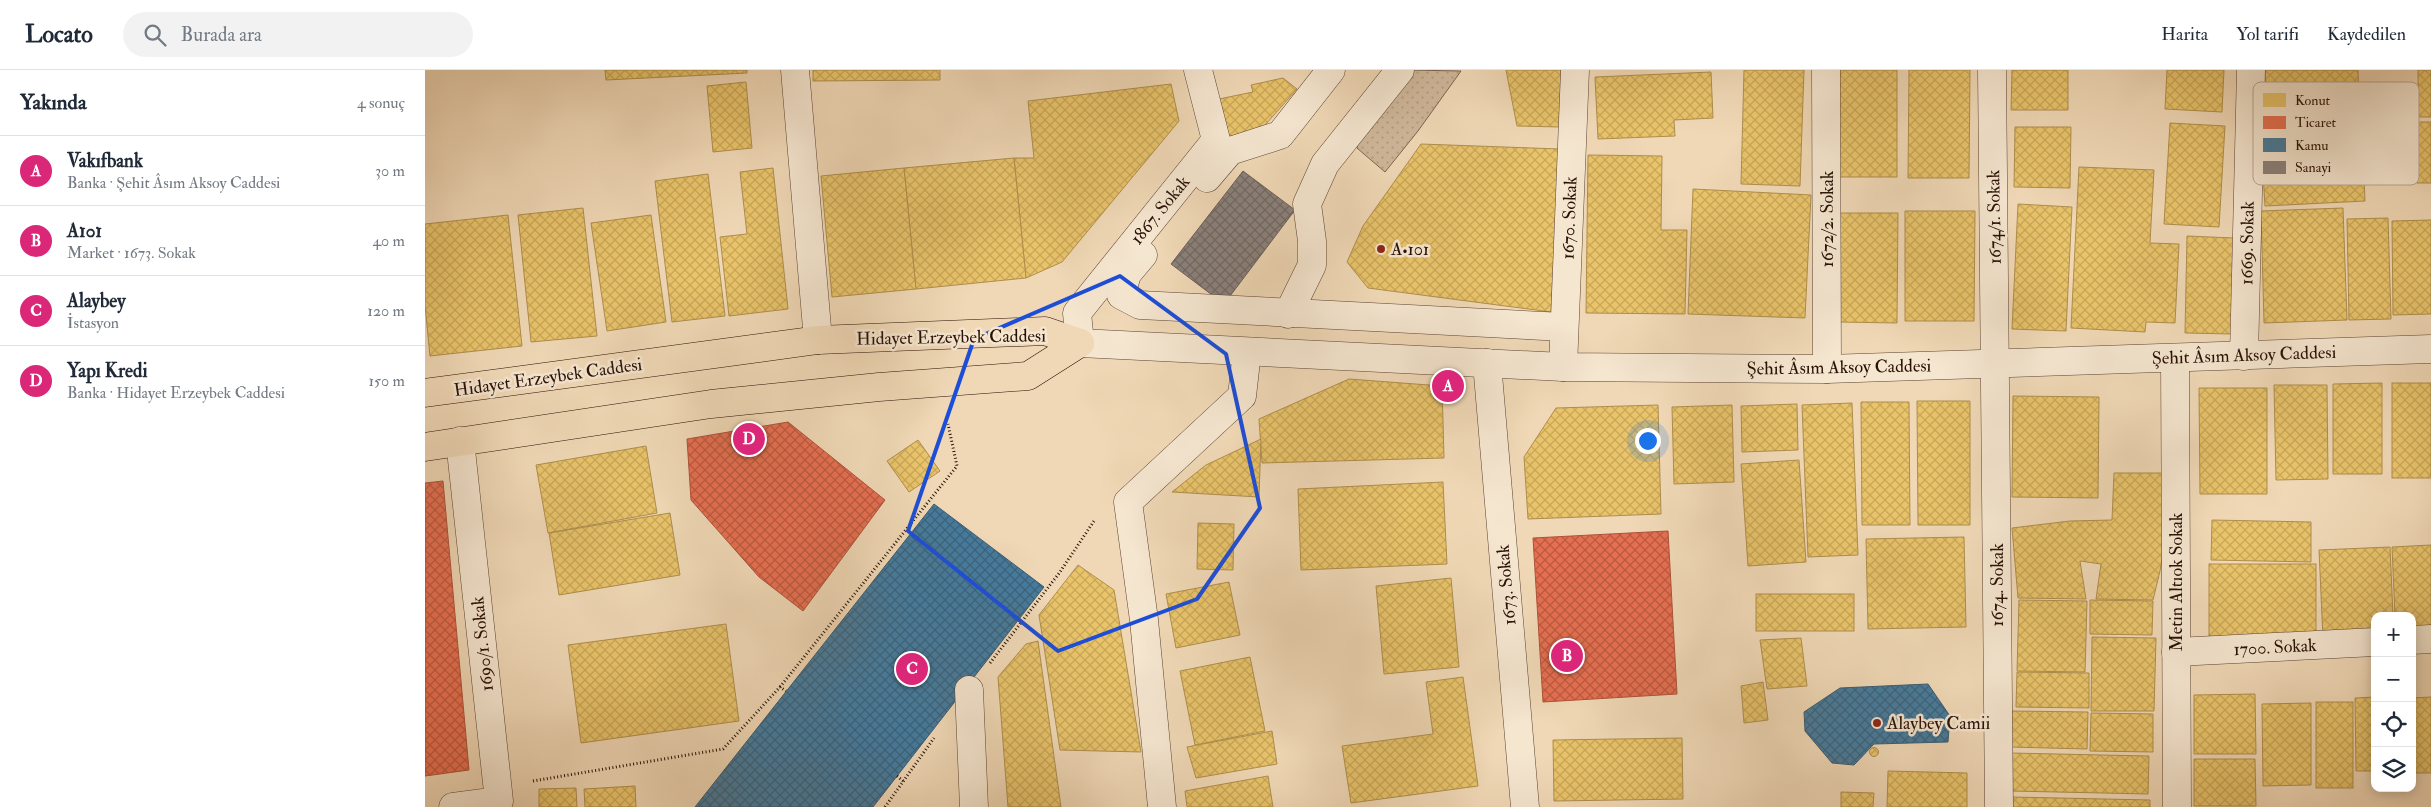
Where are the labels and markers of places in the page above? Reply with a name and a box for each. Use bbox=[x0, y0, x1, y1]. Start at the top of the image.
place label: A•101 bbox=[1390, 238, 1429, 261]
marker: A•101 bbox=[1375, 243, 1387, 255]
pin: A bbox=[1432, 367, 1464, 405]
pin: D bbox=[733, 420, 765, 458]
pin: B bbox=[1551, 637, 1583, 675]
pin: C bbox=[896, 650, 928, 688]
place label: Alaybey Camii bbox=[1886, 712, 1991, 735]
marker: Alaybey Camii bbox=[1871, 717, 1883, 729]

